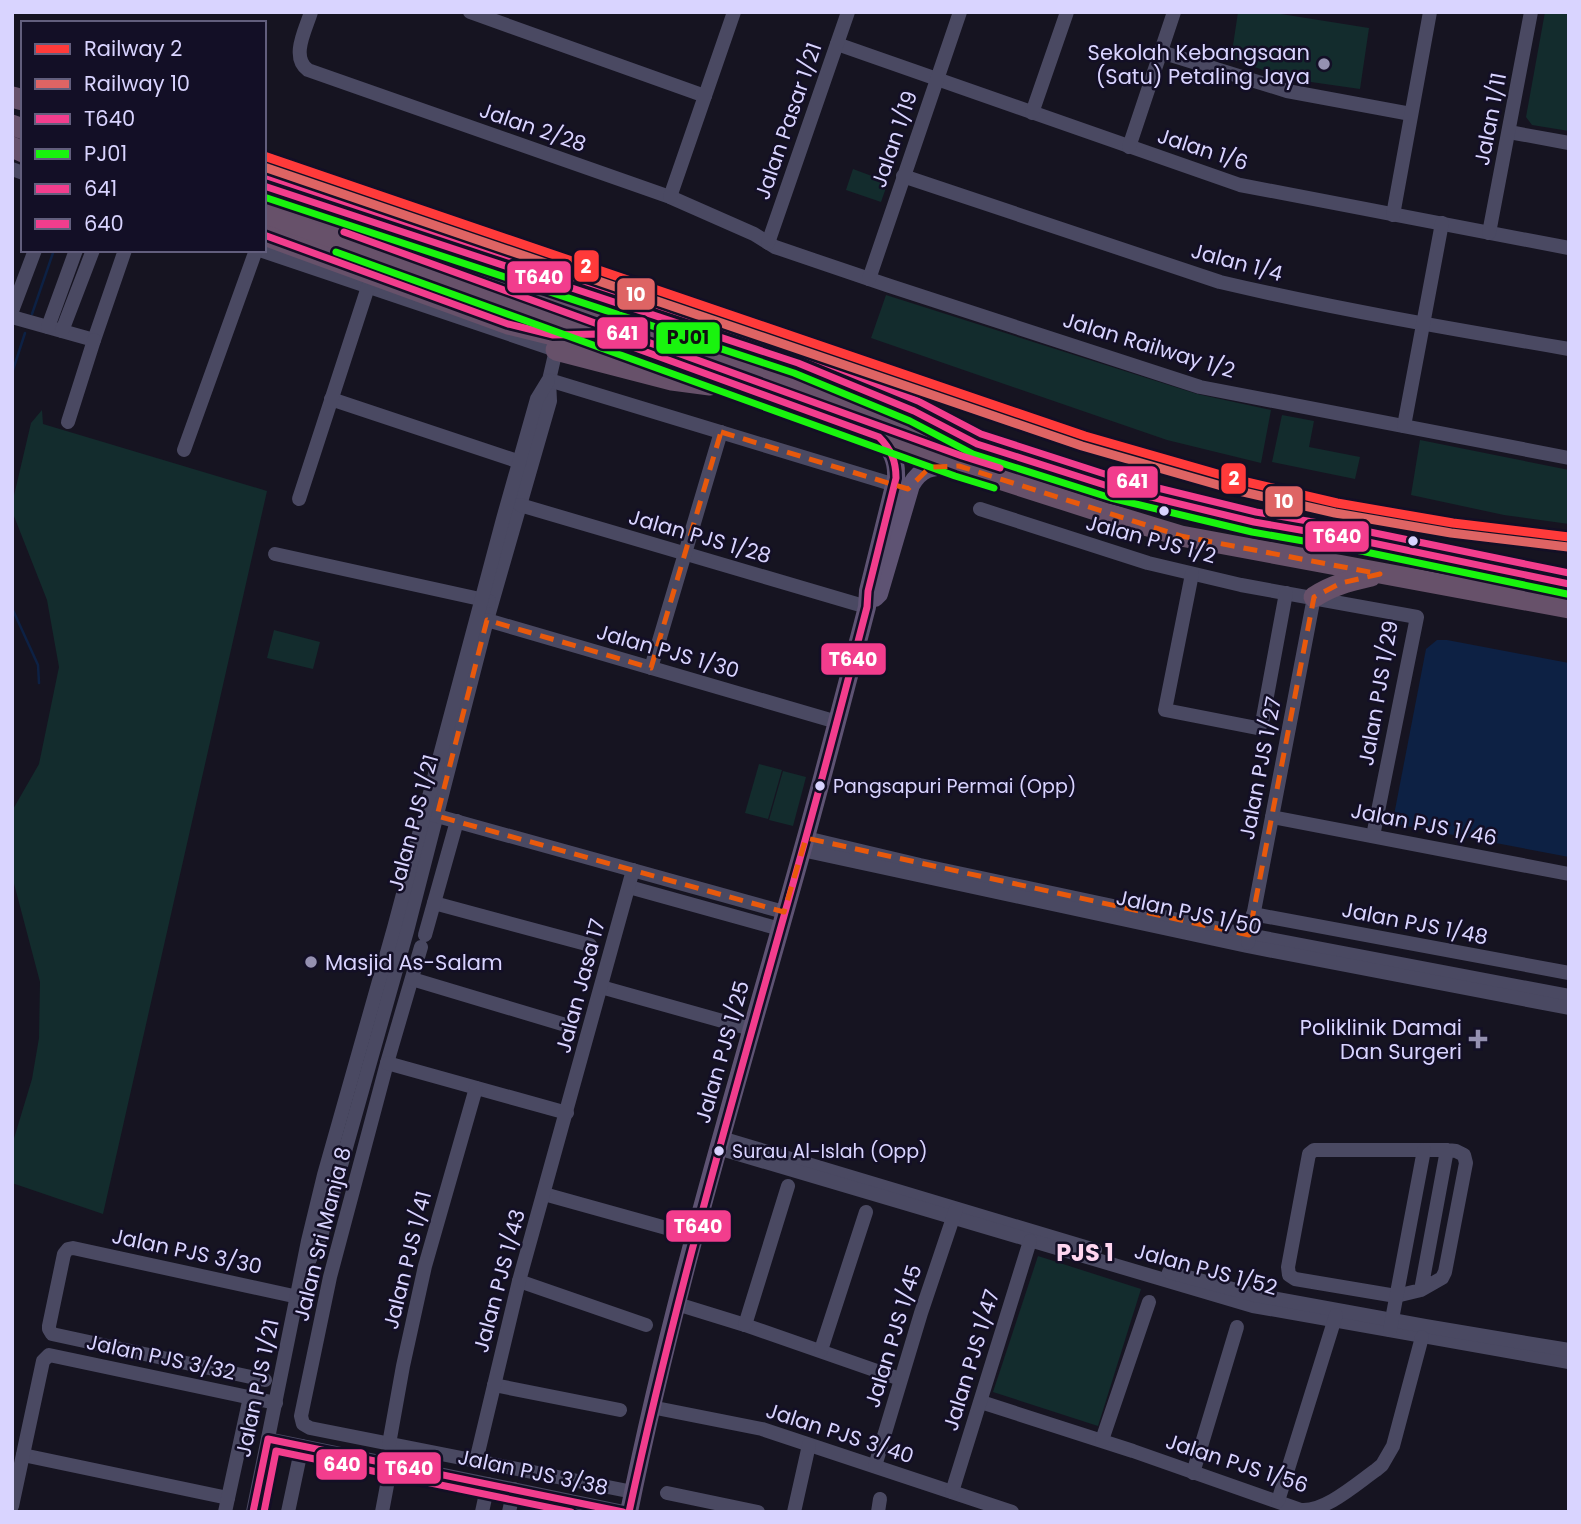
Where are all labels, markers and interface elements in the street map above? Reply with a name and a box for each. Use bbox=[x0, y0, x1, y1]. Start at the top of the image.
legend bbox=[21, 21, 266, 252]
text: Railway 2 bbox=[84, 34, 182, 63]
place label: Sekolah Kebangsaan (Satu) Petaling Jaya bbox=[1088, 38, 1310, 91]
street label: Jalan Pasar 1/21 bbox=[748, 39, 828, 203]
marker: Sekolah Kebangsaan (Satu) Petaling Jaya bbox=[1316, 56, 1332, 72]
text: Railway 10 bbox=[84, 69, 190, 98]
street label: Jalan 1/11 bbox=[1467, 70, 1513, 168]
street label: Jalan 1/19 bbox=[864, 87, 924, 191]
street label: Jalan 2/28 bbox=[476, 95, 590, 159]
text: T640 bbox=[84, 104, 135, 133]
street label: Jalan 1/6 bbox=[1154, 121, 1252, 177]
text: PJ01 bbox=[84, 139, 127, 168]
text: 641 bbox=[84, 174, 117, 203]
text: 640 bbox=[84, 209, 124, 238]
street label: Jalan 1/4 bbox=[1188, 236, 1286, 288]
line badge: 2 bbox=[573, 249, 600, 283]
text: 2 bbox=[581, 253, 592, 280]
line badge: T640 bbox=[506, 260, 572, 294]
text: T640 bbox=[515, 264, 563, 291]
line badge: 10 bbox=[616, 277, 656, 311]
text: 10 bbox=[626, 281, 646, 308]
street label: Jalan Railway 1/2 bbox=[1059, 305, 1239, 385]
line badge: 641 bbox=[596, 316, 649, 350]
text: 641 bbox=[606, 320, 638, 347]
line badge: PJ01 bbox=[655, 321, 721, 355]
text: PJ01 bbox=[667, 324, 709, 351]
line badge: 2 bbox=[1220, 462, 1247, 495]
line badge: 641 bbox=[1106, 465, 1159, 499]
text: 2 bbox=[1229, 465, 1240, 492]
text: 641 bbox=[1116, 468, 1148, 495]
line badge: 10 bbox=[1264, 485, 1304, 518]
text: 10 bbox=[1274, 488, 1294, 515]
street label: Jalan PJS 1/28 bbox=[625, 502, 775, 570]
unlabelled marker bbox=[1157, 504, 1171, 518]
street label: Jalan PJS 1/2 bbox=[1083, 508, 1219, 570]
line badge: T640 bbox=[1304, 520, 1370, 553]
text: T640 bbox=[1313, 523, 1361, 550]
unlabelled marker bbox=[1406, 534, 1420, 548]
street label: Jalan PJS 1/30 bbox=[593, 617, 743, 685]
street label: Jalan PJS 1/29 bbox=[1351, 618, 1405, 768]
line badge: T640 bbox=[820, 642, 887, 676]
text: T640 bbox=[829, 646, 877, 673]
street label: Jalan PJS 1/27 bbox=[1232, 694, 1288, 842]
street label: Jalan PJS 1/21 bbox=[381, 751, 445, 895]
place label: Pangsapuri Permai (Opp) bbox=[833, 773, 1076, 800]
marker: Pangsapuri Permai (Opp) bbox=[813, 779, 827, 793]
street label: Jalan PJS 1/46 bbox=[1348, 796, 1500, 852]
street label: Jalan PJS 1/50 bbox=[1114, 882, 1264, 942]
street label: Jalan PJS 1/48 bbox=[1340, 895, 1490, 951]
street label: Jalan Jasa 17 bbox=[548, 916, 612, 1056]
place label: Masjid As-Salam bbox=[325, 948, 503, 977]
marker: Masjid As-Salam bbox=[303, 954, 319, 970]
street label: Jalan PJS 1/25 bbox=[688, 977, 756, 1127]
place label: Poliklinik Damai Dan Surgeri bbox=[1300, 1013, 1462, 1066]
marker: Poliklinik Damai Dan Surgeri bbox=[1468, 1029, 1488, 1049]
place label: Surau Al-Islah (Opp) bbox=[732, 1138, 928, 1165]
street label: Jalan Sri Manja 8 bbox=[286, 1144, 358, 1324]
marker: Surau Al-Islah (Opp) bbox=[712, 1144, 726, 1158]
street label: Jalan PJS 1/41 bbox=[376, 1188, 438, 1332]
street label: Jalan PJS 1/43 bbox=[466, 1206, 532, 1356]
line badge: T640 bbox=[665, 1209, 732, 1243]
text: T640 bbox=[674, 1213, 722, 1240]
street label: Jalan PJS 3/30 bbox=[109, 1221, 265, 1281]
district label: PJS 1 bbox=[1056, 1236, 1114, 1269]
street label: Jalan PJS 1/52 bbox=[1131, 1236, 1281, 1302]
street label: Jalan PJS 1/45 bbox=[857, 1261, 929, 1411]
street label: Jalan PJS 1/47 bbox=[936, 1286, 1006, 1434]
street label: Jalan PJS 1/21 bbox=[228, 1316, 286, 1460]
street label: Jalan PJS 3/32 bbox=[84, 1327, 238, 1387]
street label: Jalan PJS 3/40 bbox=[762, 1395, 918, 1471]
street label: Jalan PJS 1/56 bbox=[1162, 1426, 1312, 1500]
street label: Jalan PJS 3/38 bbox=[455, 1442, 611, 1502]
line badge: 640 bbox=[315, 1448, 368, 1481]
text: 640 bbox=[323, 1451, 361, 1478]
line badge: T640 bbox=[376, 1451, 442, 1485]
text: T640 bbox=[385, 1455, 433, 1482]

